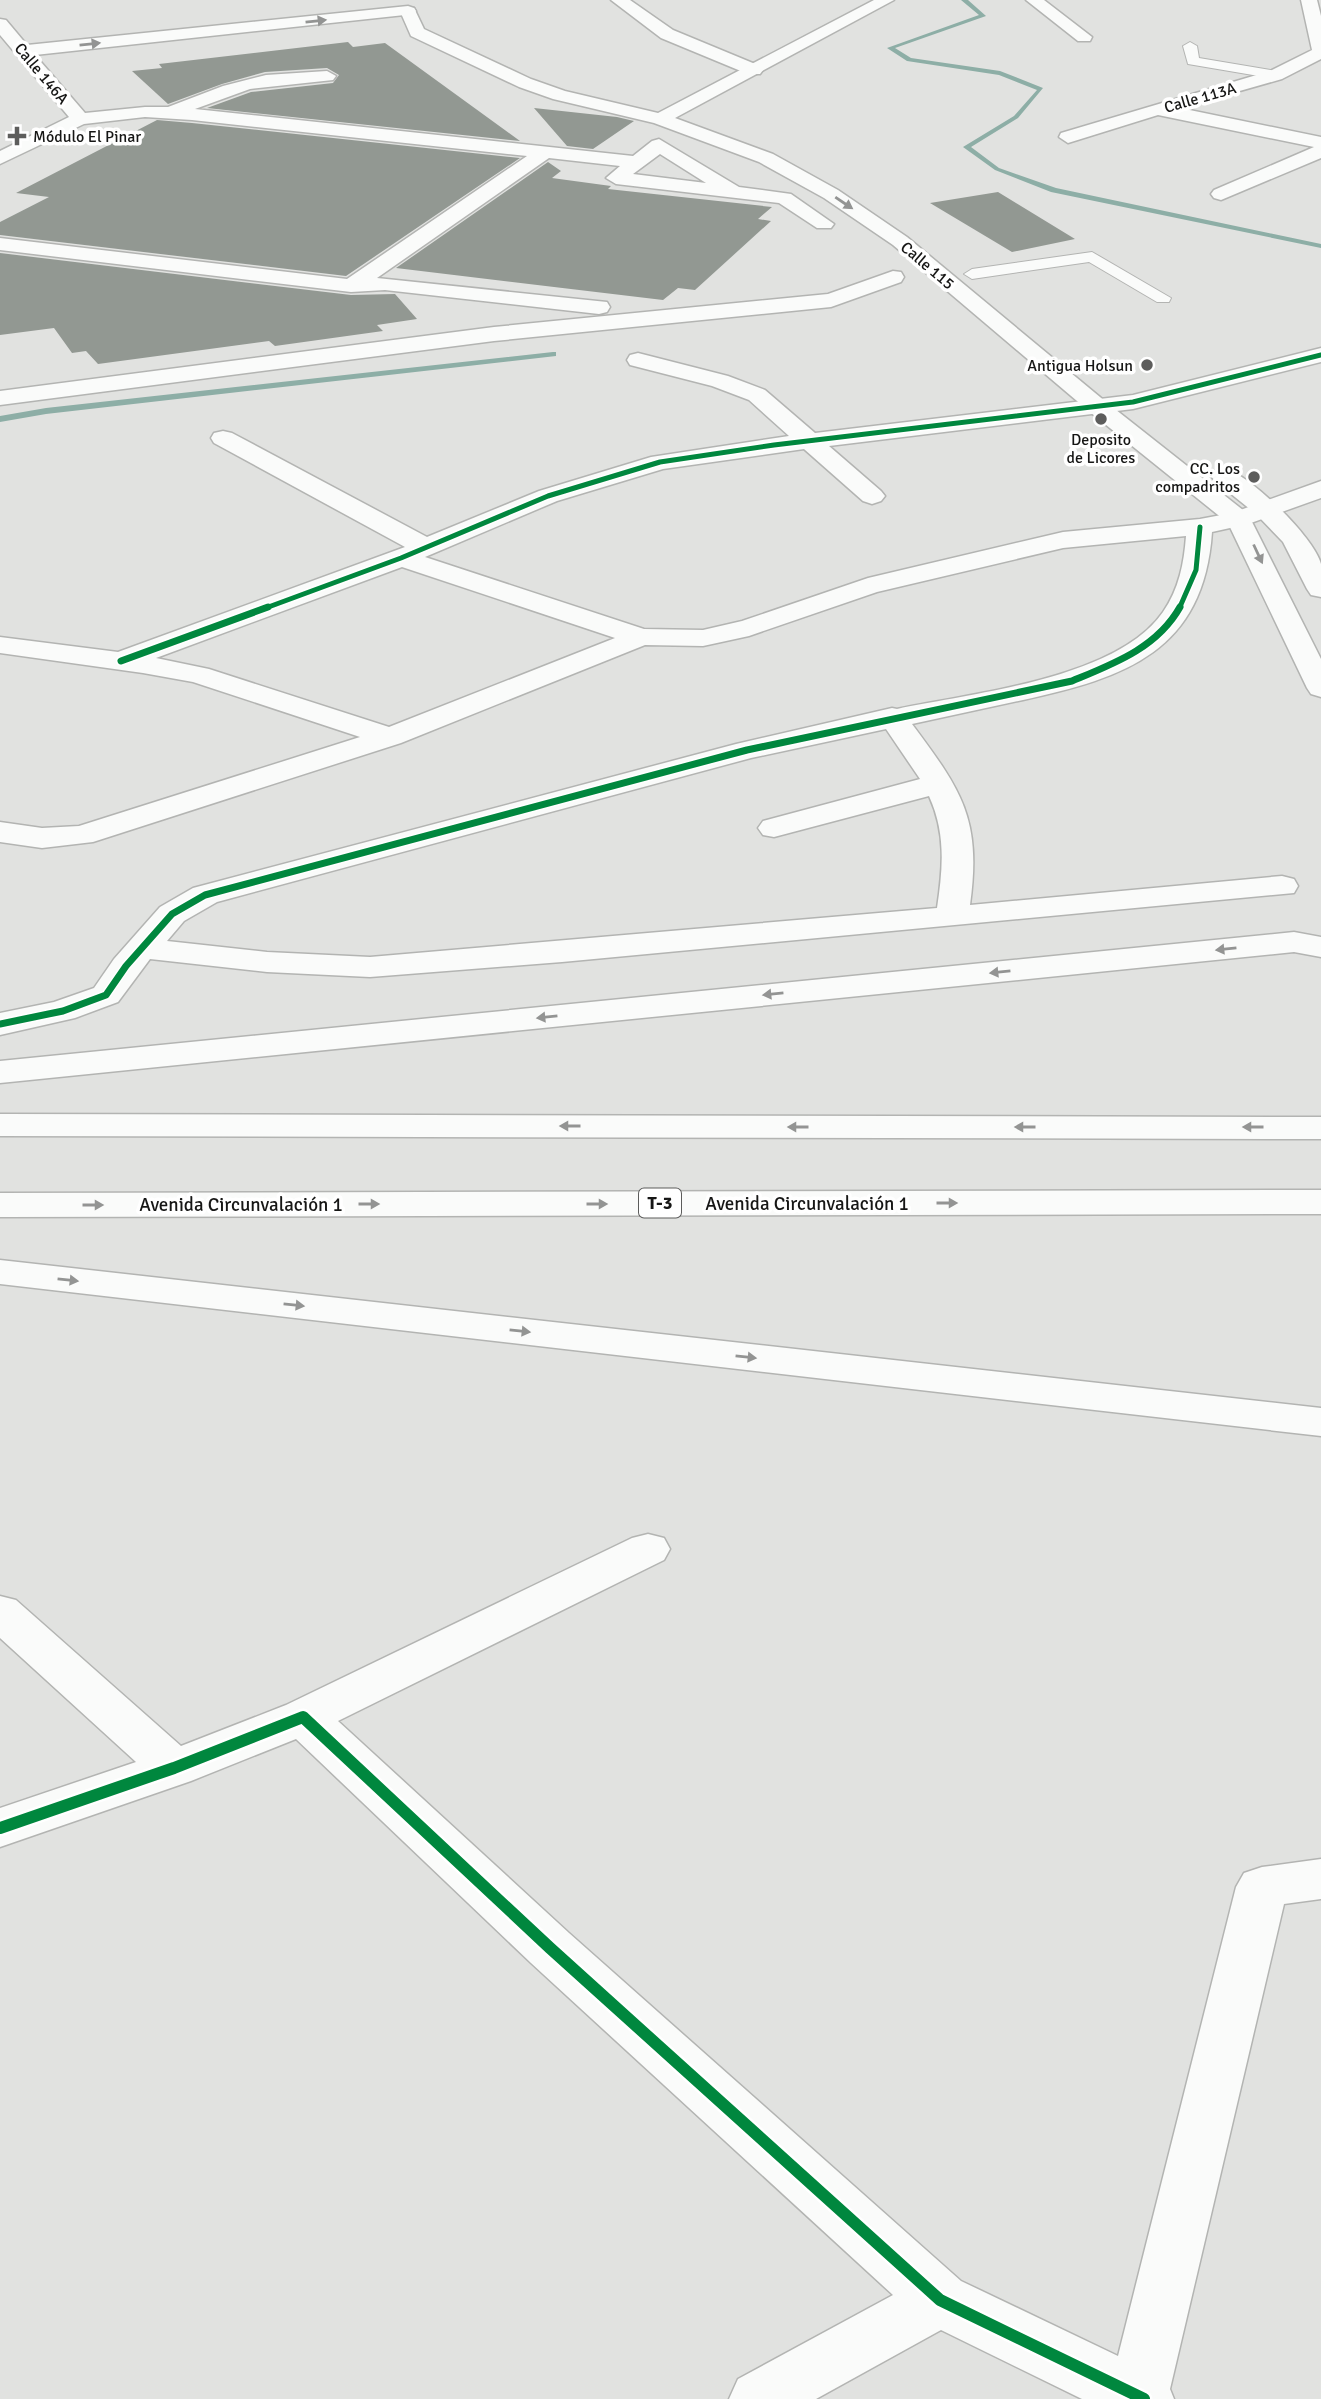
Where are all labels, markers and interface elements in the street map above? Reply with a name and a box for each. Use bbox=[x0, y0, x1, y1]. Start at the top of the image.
one-way arrow bbox=[305, 15, 327, 26]
one-way arrow bbox=[79, 38, 101, 49]
street label: Calle 146A bbox=[10, 39, 73, 109]
street label: Calle 113A bbox=[1162, 78, 1239, 118]
marker: Módulo El Pinar bbox=[7, 126, 27, 146]
place label: Módulo El Pinar bbox=[33, 127, 141, 147]
one-way arrow bbox=[834, 196, 853, 209]
street label: Calle 115 bbox=[896, 237, 958, 294]
place label: Antigua Holsun bbox=[1027, 356, 1133, 376]
marker: Antigua Holsun bbox=[1139, 357, 1155, 373]
marker: Deposito de Licores bbox=[1093, 411, 1109, 427]
place label: Deposito de Licores bbox=[1067, 430, 1135, 468]
place label: CC. Los compadritos bbox=[1155, 459, 1240, 497]
marker: CC. Los compadritos bbox=[1246, 469, 1262, 485]
one-way arrow bbox=[1252, 544, 1263, 564]
one-way arrow bbox=[1215, 944, 1237, 955]
one-way arrow bbox=[988, 967, 1010, 978]
one-way arrow bbox=[762, 989, 784, 1000]
one-way arrow bbox=[536, 1012, 558, 1023]
one-way arrow bbox=[559, 1120, 581, 1132]
one-way arrow bbox=[787, 1121, 809, 1133]
one-way arrow bbox=[1014, 1121, 1036, 1133]
one-way arrow bbox=[1242, 1121, 1264, 1133]
road number: T-3 bbox=[639, 1188, 681, 1218]
street label: Avenida Circunvalación 1 bbox=[705, 1192, 909, 1216]
street label: Avenida Circunvalación 1 bbox=[139, 1193, 343, 1217]
one-way arrow bbox=[936, 1197, 958, 1209]
one-way arrow bbox=[358, 1198, 380, 1210]
one-way arrow bbox=[586, 1198, 608, 1210]
one-way arrow bbox=[82, 1199, 104, 1211]
one-way arrow bbox=[57, 1274, 79, 1285]
one-way arrow bbox=[283, 1300, 305, 1311]
one-way arrow bbox=[509, 1326, 531, 1337]
one-way arrow bbox=[735, 1351, 757, 1362]

